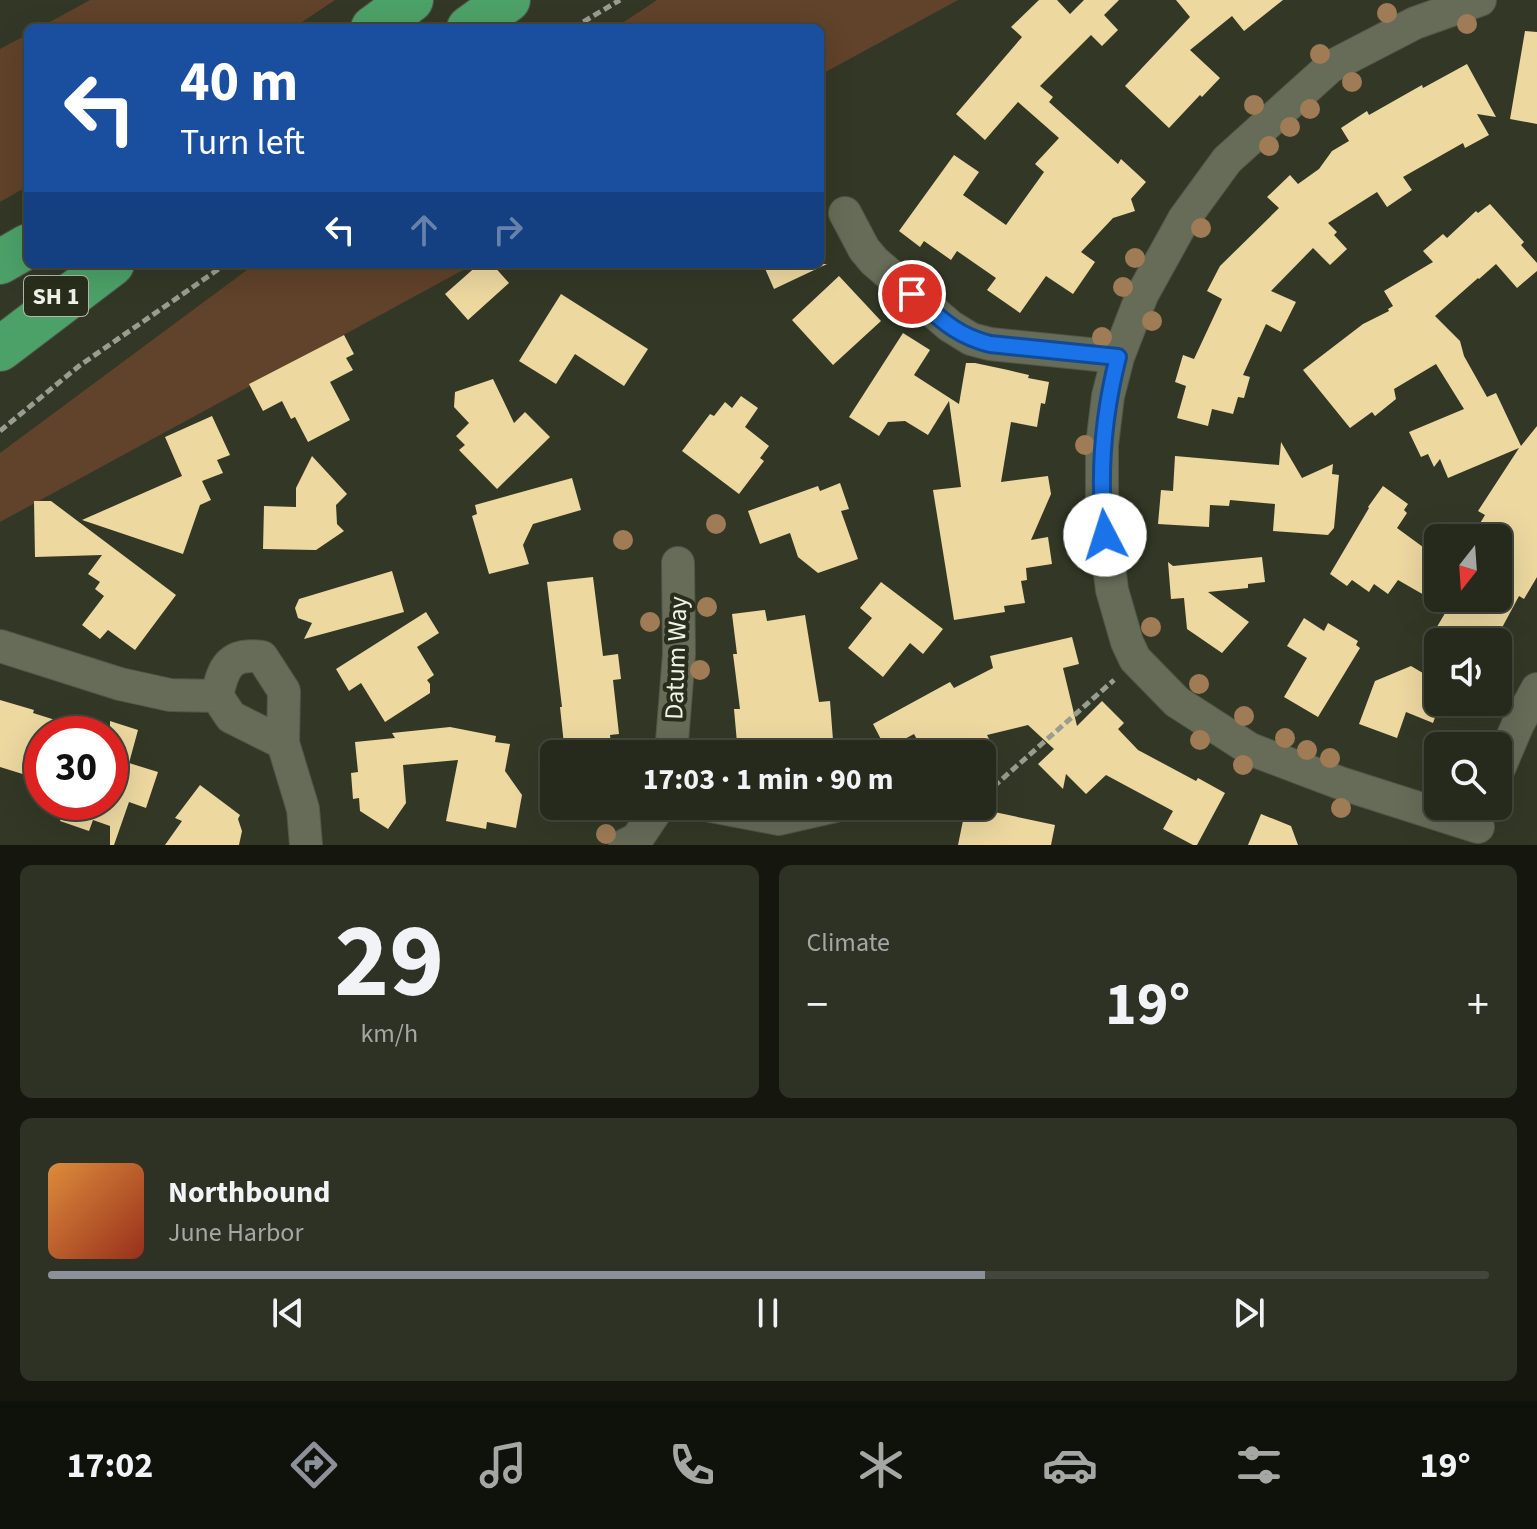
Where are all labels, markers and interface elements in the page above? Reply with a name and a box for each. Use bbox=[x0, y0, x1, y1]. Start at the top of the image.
text: 40 m bbox=[180, 43, 298, 122]
icon: left bbox=[48, 56, 152, 160]
text: Turn left bbox=[180, 117, 305, 168]
icon: left bbox=[318, 208, 362, 252]
icon: ahead bbox=[402, 208, 446, 252]
icon: right bbox=[486, 208, 530, 252]
pin bbox=[878, 260, 946, 328]
icon: arrive bbox=[890, 272, 934, 316]
road number: SH 1 bbox=[24, 276, 88, 316]
position arrow bbox=[1063, 493, 1147, 577]
north arrow bbox=[1424, 524, 1512, 612]
map controls bbox=[1424, 524, 1512, 820]
street label: Datum Way bbox=[655, 596, 697, 720]
button: sound bbox=[1424, 628, 1512, 716]
speed limit sign: 30 bbox=[24, 716, 128, 820]
button: search bbox=[1424, 732, 1512, 820]
text: 17:03 · 1 min · 90 m bbox=[643, 758, 893, 801]
text: 29 bbox=[334, 889, 444, 1037]
text: Climate bbox=[807, 924, 890, 961]
text: 19° bbox=[1105, 963, 1190, 1048]
text: − bbox=[807, 974, 828, 1037]
text: + bbox=[1467, 974, 1489, 1037]
text: km/h bbox=[360, 1015, 418, 1052]
text: Northbound bbox=[168, 1171, 330, 1214]
text: June Harbor bbox=[168, 1214, 304, 1251]
icon: previous bbox=[266, 1291, 310, 1335]
icon: pause bbox=[746, 1291, 790, 1335]
icon: next bbox=[1227, 1291, 1271, 1335]
icon: directions bbox=[286, 1437, 342, 1493]
icon: music bbox=[475, 1437, 531, 1493]
icon: phone bbox=[664, 1437, 720, 1493]
icon: climate bbox=[853, 1437, 909, 1493]
icon: car bbox=[1042, 1437, 1098, 1493]
icon: filters bbox=[1231, 1437, 1287, 1493]
text: 17:02 bbox=[66, 1440, 153, 1491]
text: 19° bbox=[1419, 1440, 1471, 1491]

